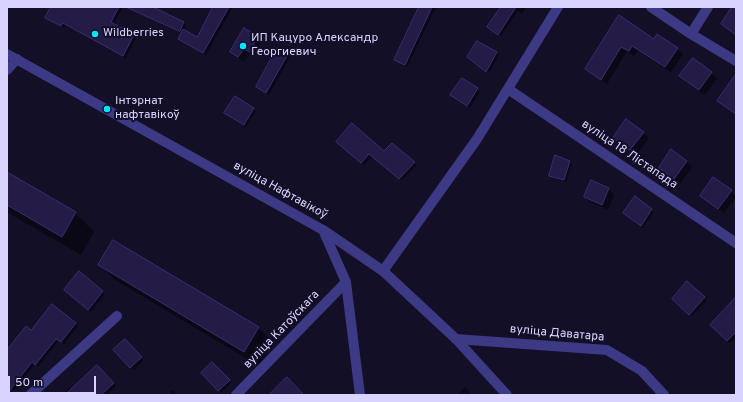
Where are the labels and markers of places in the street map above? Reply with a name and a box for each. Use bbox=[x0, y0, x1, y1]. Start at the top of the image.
place label: Wildberries bbox=[103, 27, 164, 41]
marker: Wildberries bbox=[90, 29, 100, 39]
place label: ИП Кацуро Александр Георгиевич bbox=[251, 32, 378, 60]
marker: ИП Кацуро Александр Георгиевич bbox=[238, 41, 248, 51]
place label: Інтэрнат нафтавікоў bbox=[115, 95, 180, 123]
marker: Інтэрнат нафтавікоў bbox=[102, 104, 112, 114]

